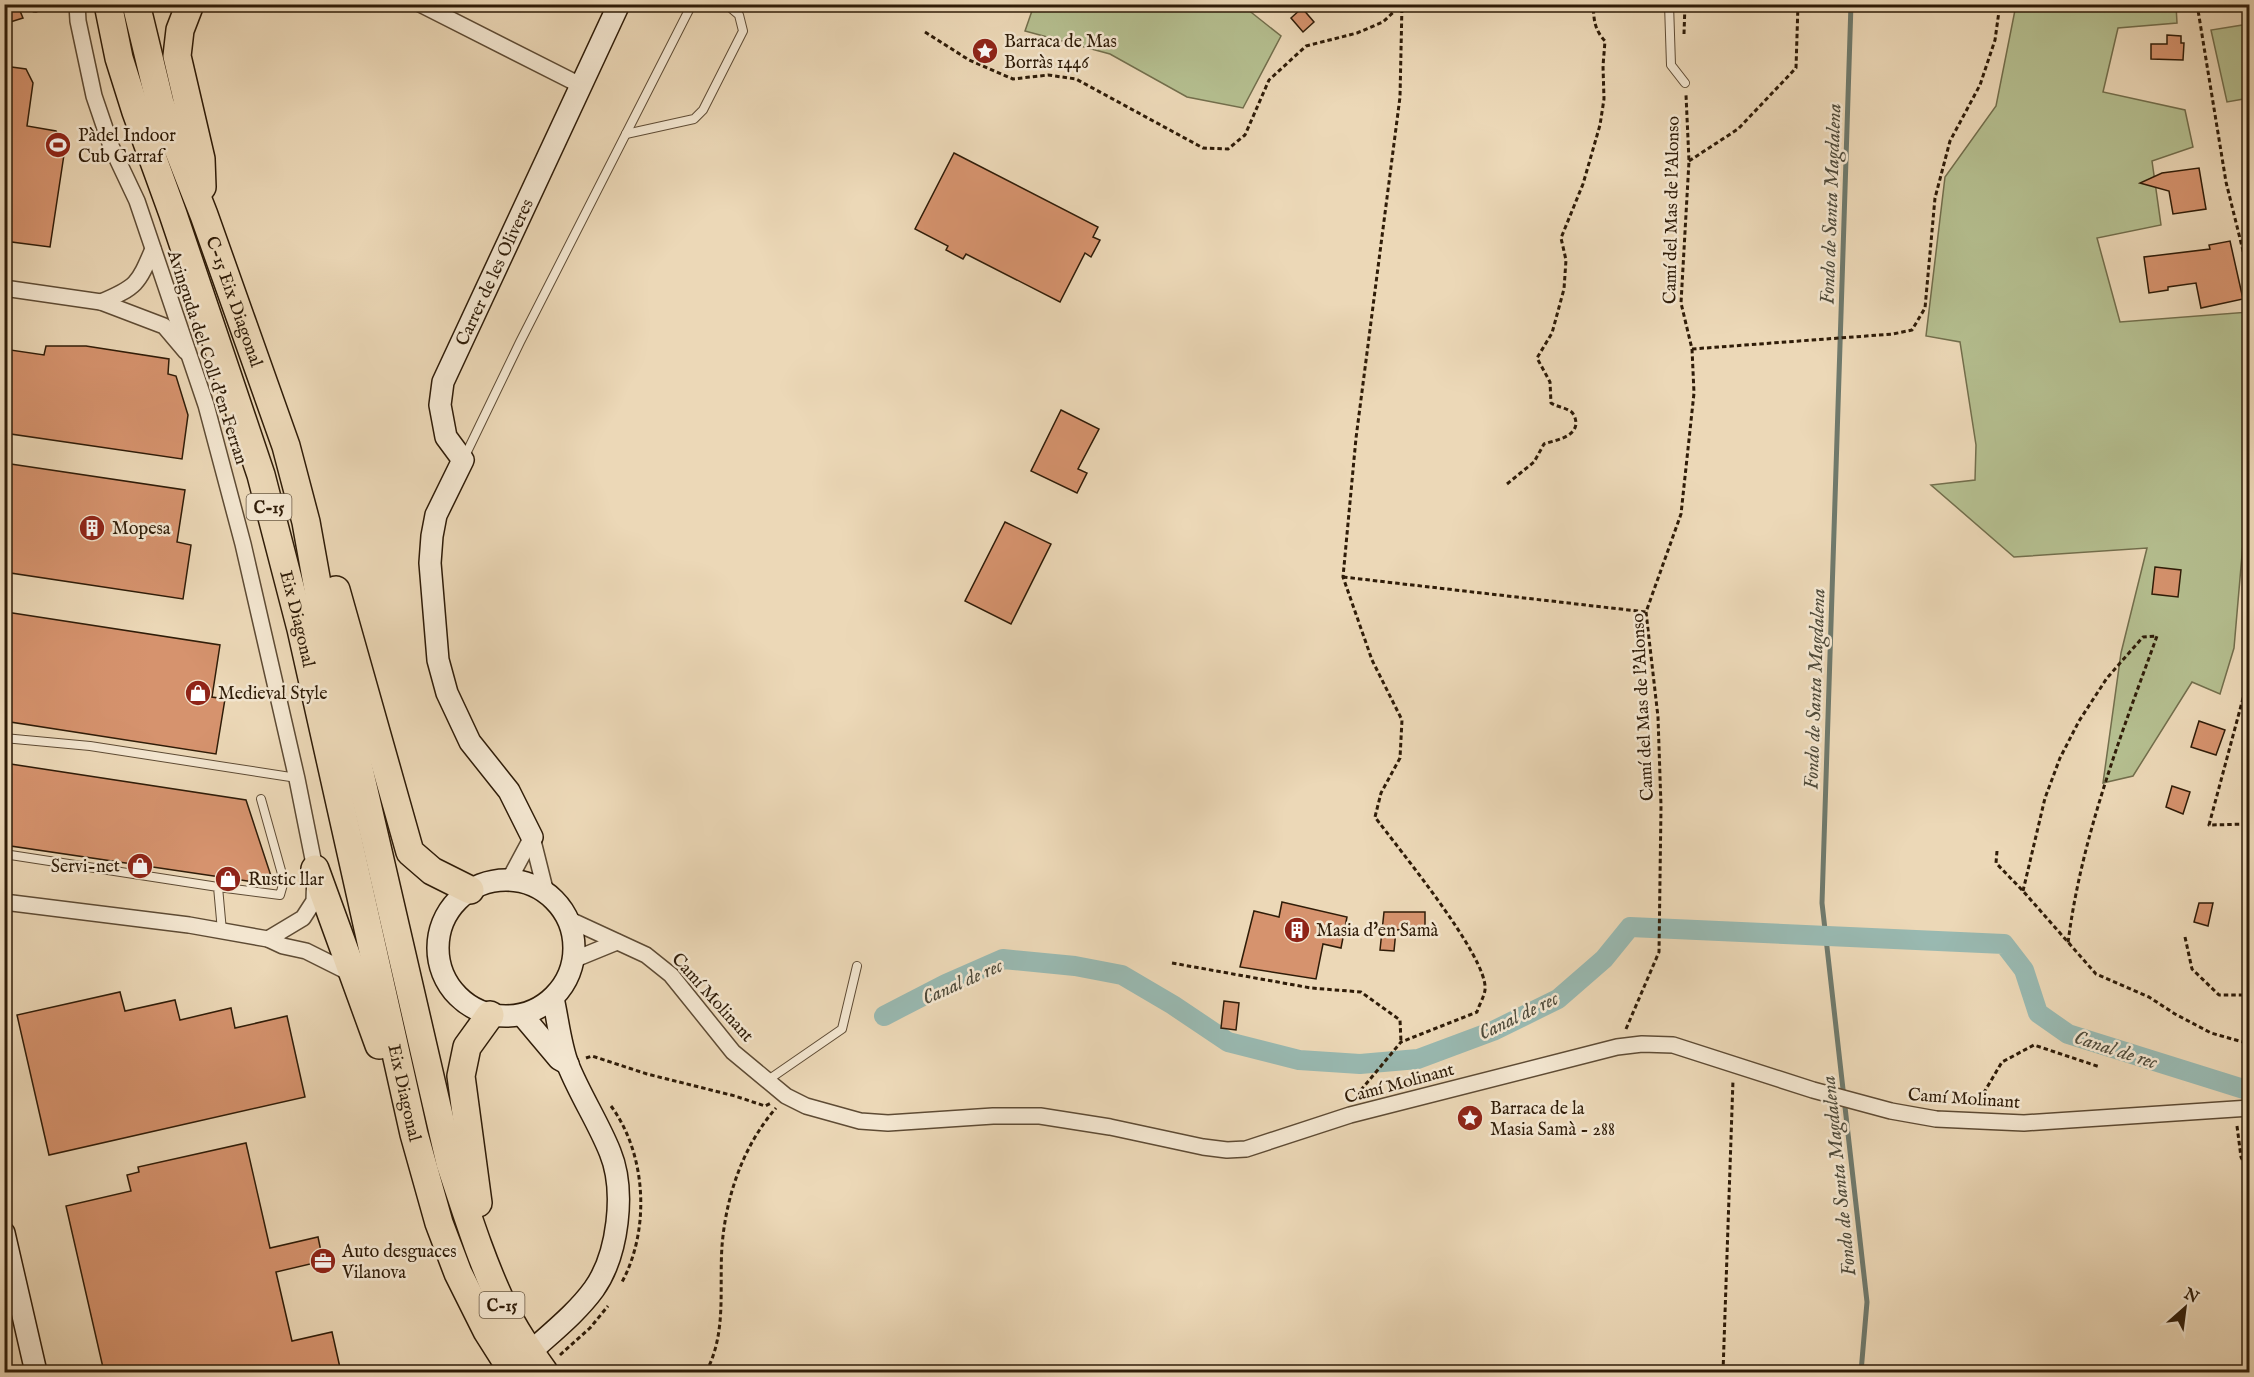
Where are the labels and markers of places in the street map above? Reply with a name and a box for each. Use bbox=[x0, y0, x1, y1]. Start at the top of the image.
place label: Barraca de Mas Borràs 1446 bbox=[1004, 31, 1117, 75]
place icon: Barraca de Mas Borràs 1446 bbox=[970, 36, 1000, 66]
place label: Pàdel Indoor Cub Garraf bbox=[78, 125, 176, 169]
sports icon: Pàdel Indoor Cub Garraf bbox=[43, 130, 73, 160]
building icon: Mopesa bbox=[77, 513, 107, 543]
place label: Mopesa bbox=[112, 518, 171, 541]
shop icon: Medieval Style bbox=[183, 678, 213, 708]
place label: Medieval Style bbox=[218, 683, 327, 706]
shop icon: Servi-net bbox=[125, 851, 155, 881]
place label: Servi-net bbox=[51, 856, 120, 879]
shop icon: Rustic llar bbox=[213, 864, 243, 894]
place label: Rustic llar bbox=[248, 869, 324, 892]
building icon: Masia d'en Samà bbox=[1282, 915, 1312, 945]
place label: Masia d'en Samà bbox=[1316, 920, 1439, 943]
place label: Barraca de la Masia Samà - 288 bbox=[1490, 1098, 1615, 1142]
place icon: Barraca de la Masia Samà - 288 bbox=[1455, 1103, 1485, 1133]
place label: Auto desguaces Vilanova bbox=[341, 1241, 457, 1285]
office icon: Auto desguaces Vilanova bbox=[308, 1246, 338, 1276]

